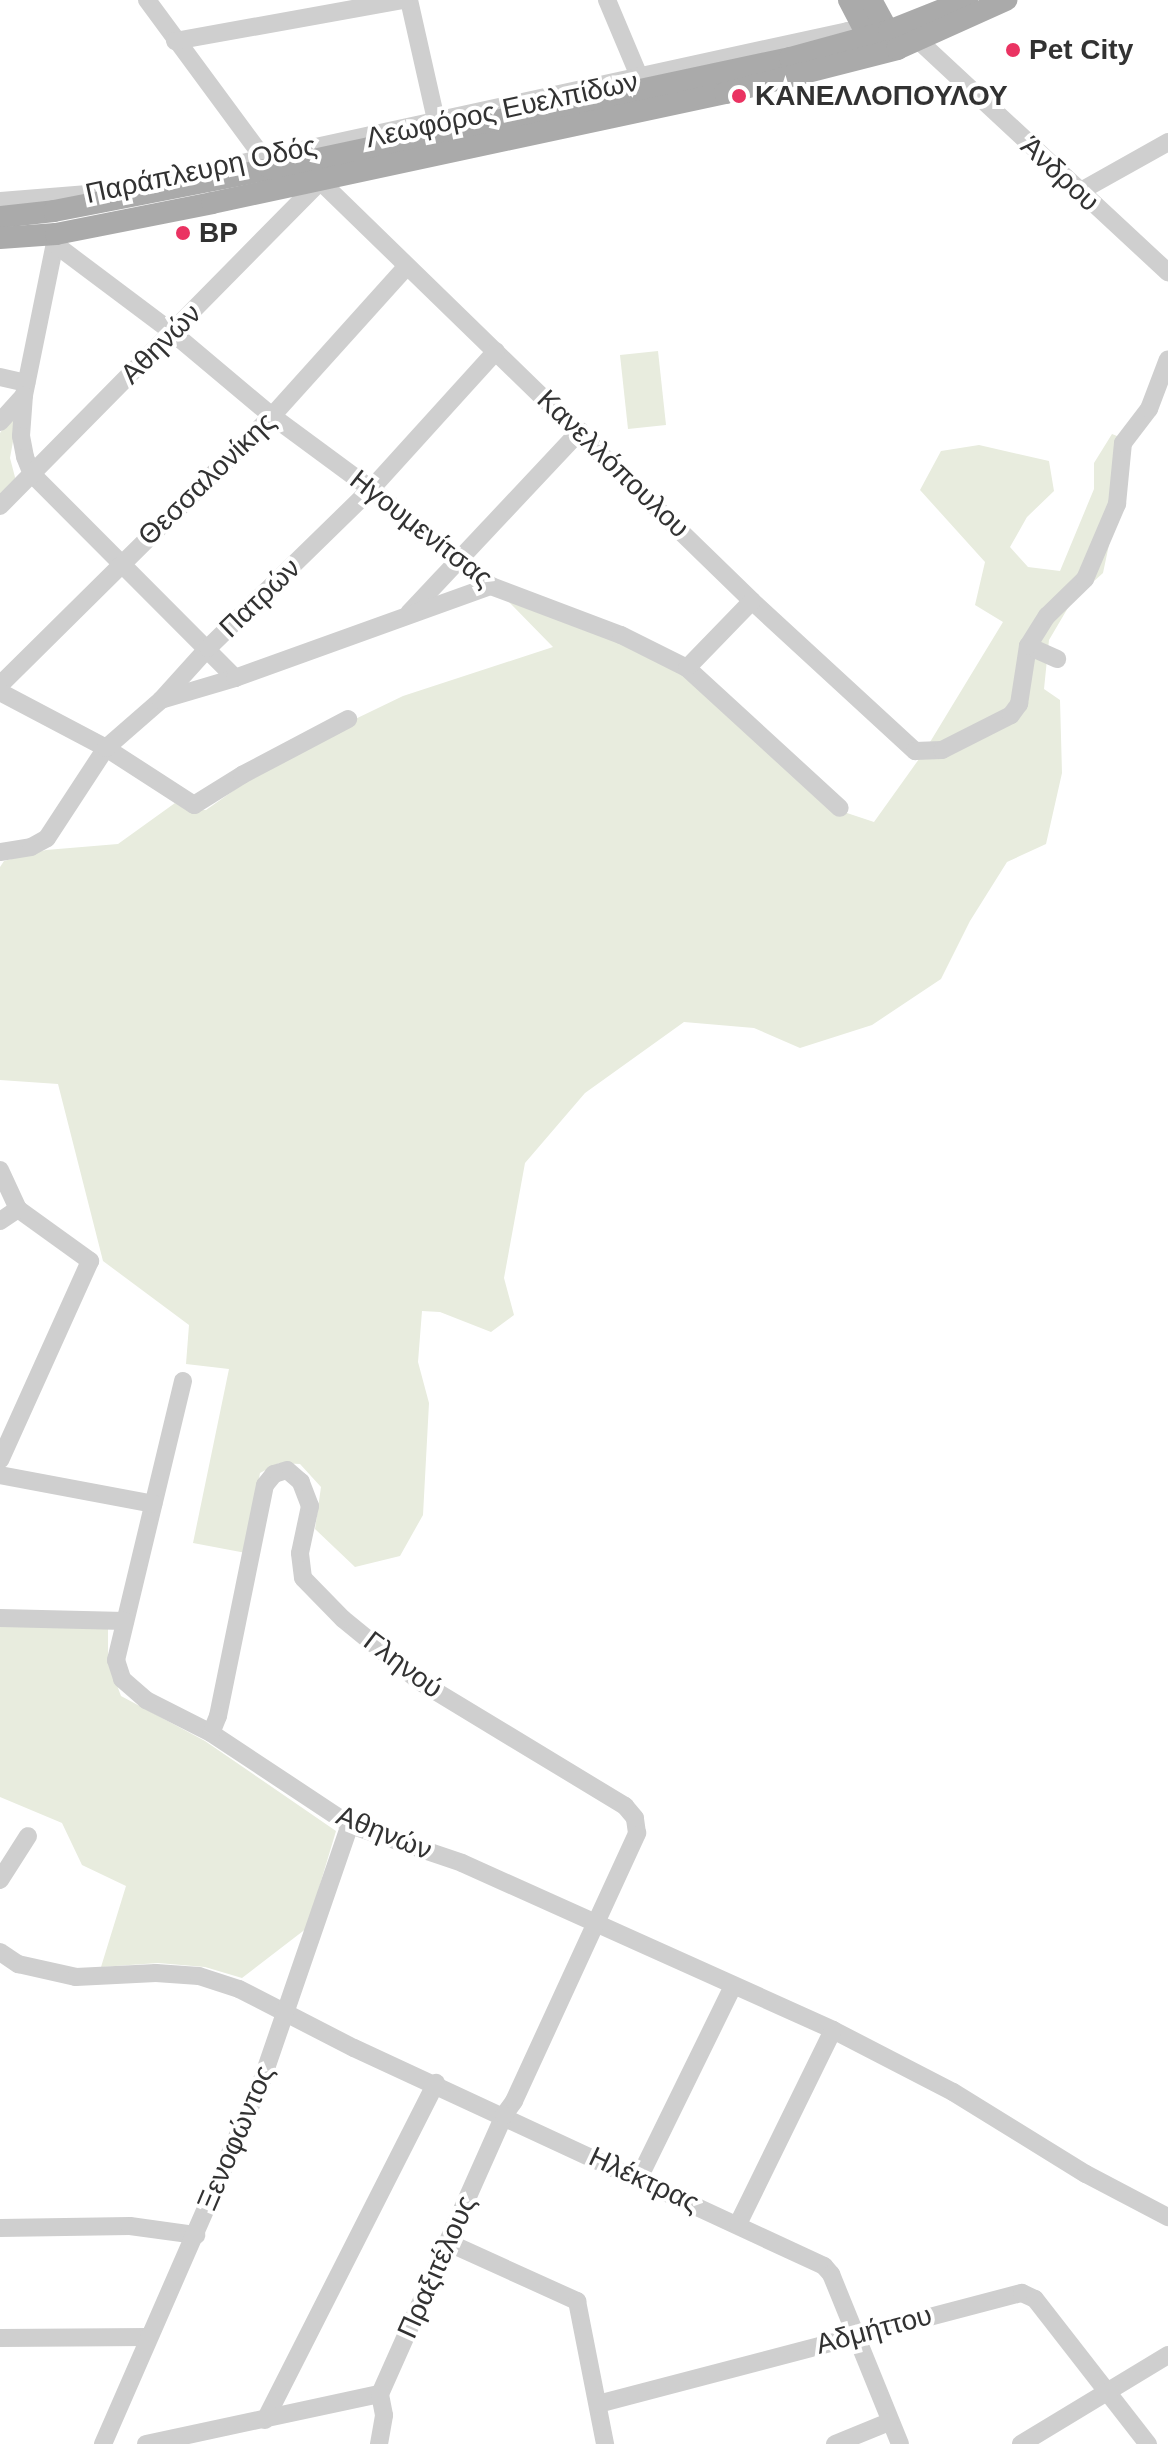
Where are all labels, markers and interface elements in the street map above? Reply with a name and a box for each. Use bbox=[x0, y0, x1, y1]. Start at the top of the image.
place label: Pet City bbox=[1029, 33, 1133, 67]
marker: Pet City bbox=[1004, 41, 1022, 59]
street label: Λεωφόρος Ευελπίδων bbox=[363, 65, 641, 155]
place label: ΚΑΝΕΛΛΟΠΟΥΛΟΥ bbox=[755, 79, 1008, 113]
marker: ΚΑΝΕΛΛΟΠΟΥΛΟΥ bbox=[730, 87, 748, 105]
street label: Παράπλευρη Οδός bbox=[82, 129, 320, 211]
street label: Άνδρου bbox=[1014, 129, 1106, 219]
place label: BP bbox=[199, 216, 238, 250]
marker: BP bbox=[174, 224, 192, 242]
street label: Αθηνών bbox=[114, 297, 208, 391]
street label: Κανελλόπουλου bbox=[530, 383, 696, 545]
street label: Θεσσαλονίκης bbox=[132, 405, 282, 553]
street label: Ηγουμενίτσας bbox=[343, 463, 499, 595]
street label: Πατρών bbox=[213, 551, 307, 645]
street label: Γληνού bbox=[357, 1625, 449, 1705]
street label: Αθηνών bbox=[331, 1799, 437, 1867]
street label: Ξενοφώντος bbox=[190, 2061, 282, 2215]
street label: Ηλέκτρας bbox=[584, 2140, 704, 2220]
street label: Πραξιτέλους bbox=[391, 2190, 483, 2344]
street label: Αδμήττου bbox=[812, 2298, 936, 2362]

